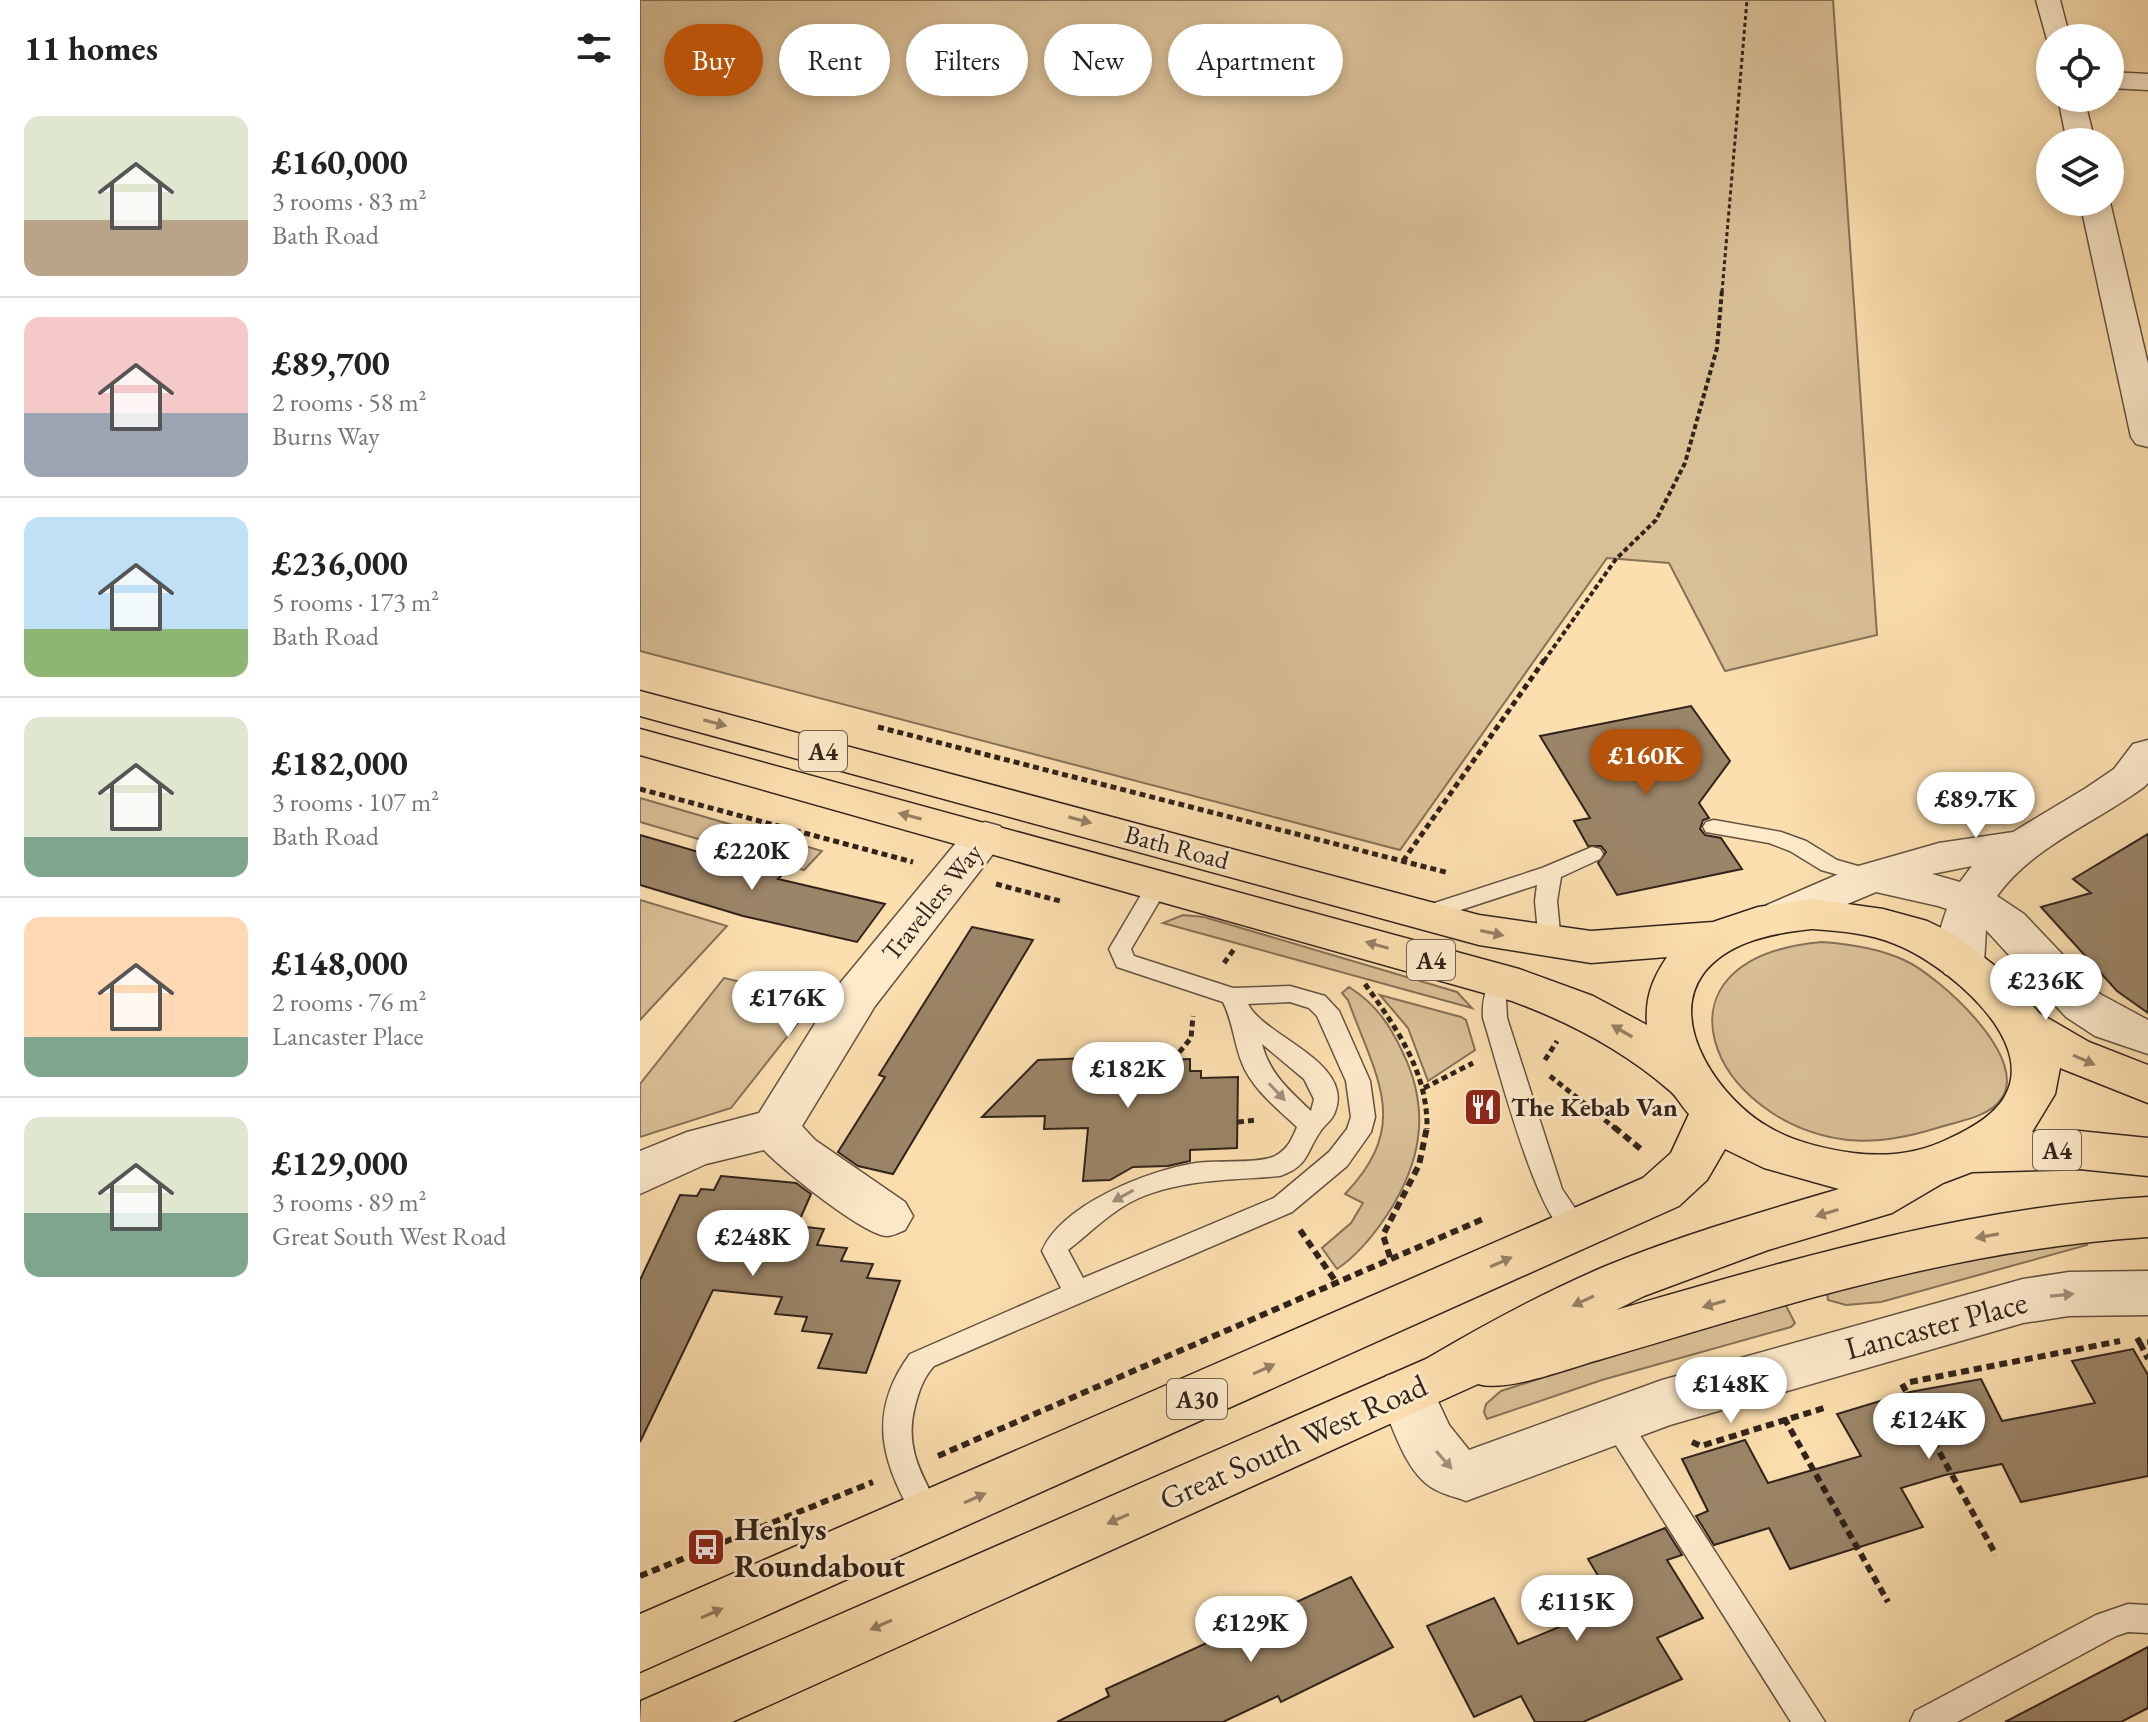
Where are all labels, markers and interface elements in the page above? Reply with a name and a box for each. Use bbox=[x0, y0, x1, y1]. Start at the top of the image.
chip: Buy bbox=[664, 24, 763, 96]
chip: Rent bbox=[779, 24, 890, 96]
chip: Filters bbox=[906, 24, 1028, 96]
chip: New bbox=[1044, 24, 1152, 96]
chip: Apartment bbox=[1168, 24, 1343, 96]
map controls bbox=[2036, 24, 2124, 216]
button: locate bbox=[2036, 24, 2124, 112]
text: 11 homes bbox=[24, 26, 158, 70]
icon: filters bbox=[572, 26, 616, 70]
button: layers bbox=[2036, 128, 2124, 216]
text: £160,000 bbox=[272, 140, 408, 184]
icon: home bbox=[88, 148, 184, 244]
text: 3 rooms · 83 m² bbox=[272, 184, 427, 218]
text: Bath Road bbox=[272, 218, 379, 252]
text: £89,700 bbox=[272, 341, 390, 385]
icon: home bbox=[88, 349, 184, 445]
text: 2 rooms · 58 m² bbox=[272, 385, 427, 419]
text: Burns Way bbox=[272, 419, 380, 453]
text: £236,000 bbox=[272, 541, 408, 585]
icon: home bbox=[88, 549, 184, 645]
text: 5 rooms · 173 m² bbox=[272, 585, 439, 619]
text: Bath Road bbox=[272, 619, 379, 653]
one-way arrow bbox=[703, 718, 728, 730]
pin: £160K bbox=[1590, 729, 1702, 797]
road number: A4 bbox=[799, 731, 847, 771]
text: £160K bbox=[1608, 738, 1684, 772]
text: £182,000 bbox=[272, 741, 408, 785]
icon: home bbox=[88, 749, 184, 845]
pin: £89.7K bbox=[1911, 772, 2041, 840]
text: £89.7K bbox=[1935, 781, 2017, 815]
text: 3 rooms · 107 m² bbox=[272, 785, 439, 819]
one-way arrow bbox=[897, 809, 922, 821]
one-way arrow bbox=[1069, 814, 1093, 827]
street label: Bath Road bbox=[1121, 817, 1234, 877]
text: Bath Road bbox=[272, 819, 379, 853]
pin: £220K bbox=[696, 824, 808, 892]
text: £220K bbox=[714, 833, 790, 867]
street label: Travellers Way bbox=[874, 836, 990, 968]
one-way arrow bbox=[1480, 927, 1505, 940]
one-way arrow bbox=[1365, 938, 1389, 951]
road number: A4 bbox=[1407, 940, 1455, 980]
text: £148,000 bbox=[272, 941, 408, 985]
icon: home bbox=[88, 949, 184, 1045]
pin: £236K bbox=[1990, 954, 2102, 1022]
text: £236K bbox=[2008, 963, 2084, 997]
pin: £176K bbox=[732, 971, 844, 1039]
text: £176K bbox=[750, 980, 826, 1014]
text: 2 rooms · 76 m² bbox=[272, 985, 427, 1019]
text: Lancaster Place bbox=[272, 1019, 424, 1053]
one-way arrow bbox=[1611, 1024, 1633, 1038]
pin: £182K bbox=[1072, 1042, 1184, 1110]
text: £182K bbox=[1090, 1051, 1166, 1085]
one-way arrow bbox=[2072, 1053, 2096, 1067]
one-way arrow bbox=[1267, 1082, 1285, 1101]
restaurant icon: The Kebab Van bbox=[1462, 1086, 1504, 1128]
place label: The Kebab Van bbox=[1511, 1090, 1678, 1124]
road number: A4 bbox=[2033, 1130, 2081, 1170]
text: £129,000 bbox=[272, 1141, 408, 1185]
icon: home bbox=[88, 1149, 184, 1245]
text: 3 rooms · 89 m² bbox=[272, 1185, 427, 1219]
one-way arrow bbox=[1112, 1189, 1135, 1202]
one-way arrow bbox=[1814, 1207, 1838, 1220]
pin: £248K bbox=[697, 1210, 809, 1278]
text: Great South West Road bbox=[272, 1219, 506, 1253]
text: £248K bbox=[715, 1219, 791, 1253]
one-way arrow bbox=[1975, 1230, 2000, 1243]
one-way arrow bbox=[1489, 1256, 1513, 1269]
street label: Lancaster Place bbox=[1840, 1281, 2032, 1369]
one-way arrow bbox=[2050, 1288, 2075, 1301]
one-way arrow bbox=[1571, 1294, 1594, 1308]
one-way arrow bbox=[1701, 1298, 1725, 1311]
pin: £148K bbox=[1675, 1357, 1787, 1425]
one-way arrow bbox=[1252, 1362, 1276, 1375]
street label: Great South West Road bbox=[1153, 1364, 1434, 1520]
text: £148K bbox=[1693, 1366, 1769, 1400]
road number: A30 bbox=[1167, 1379, 1227, 1419]
pin: £124K bbox=[1873, 1393, 1985, 1461]
text: £124K bbox=[1891, 1402, 1967, 1436]
one-way arrow bbox=[1435, 1450, 1452, 1470]
one-way arrow bbox=[964, 1491, 987, 1505]
place label: Henlys Roundabout bbox=[734, 1508, 905, 1587]
one-way arrow bbox=[1107, 1512, 1130, 1526]
bus stop icon: Henlys Roundabout bbox=[685, 1526, 727, 1568]
pin: £115K bbox=[1521, 1575, 1633, 1643]
text: £115K bbox=[1539, 1584, 1615, 1618]
pin: £129K bbox=[1195, 1596, 1307, 1664]
text: £129K bbox=[1213, 1605, 1289, 1639]
one-way arrow bbox=[700, 1607, 723, 1620]
one-way arrow bbox=[869, 1618, 893, 1632]

